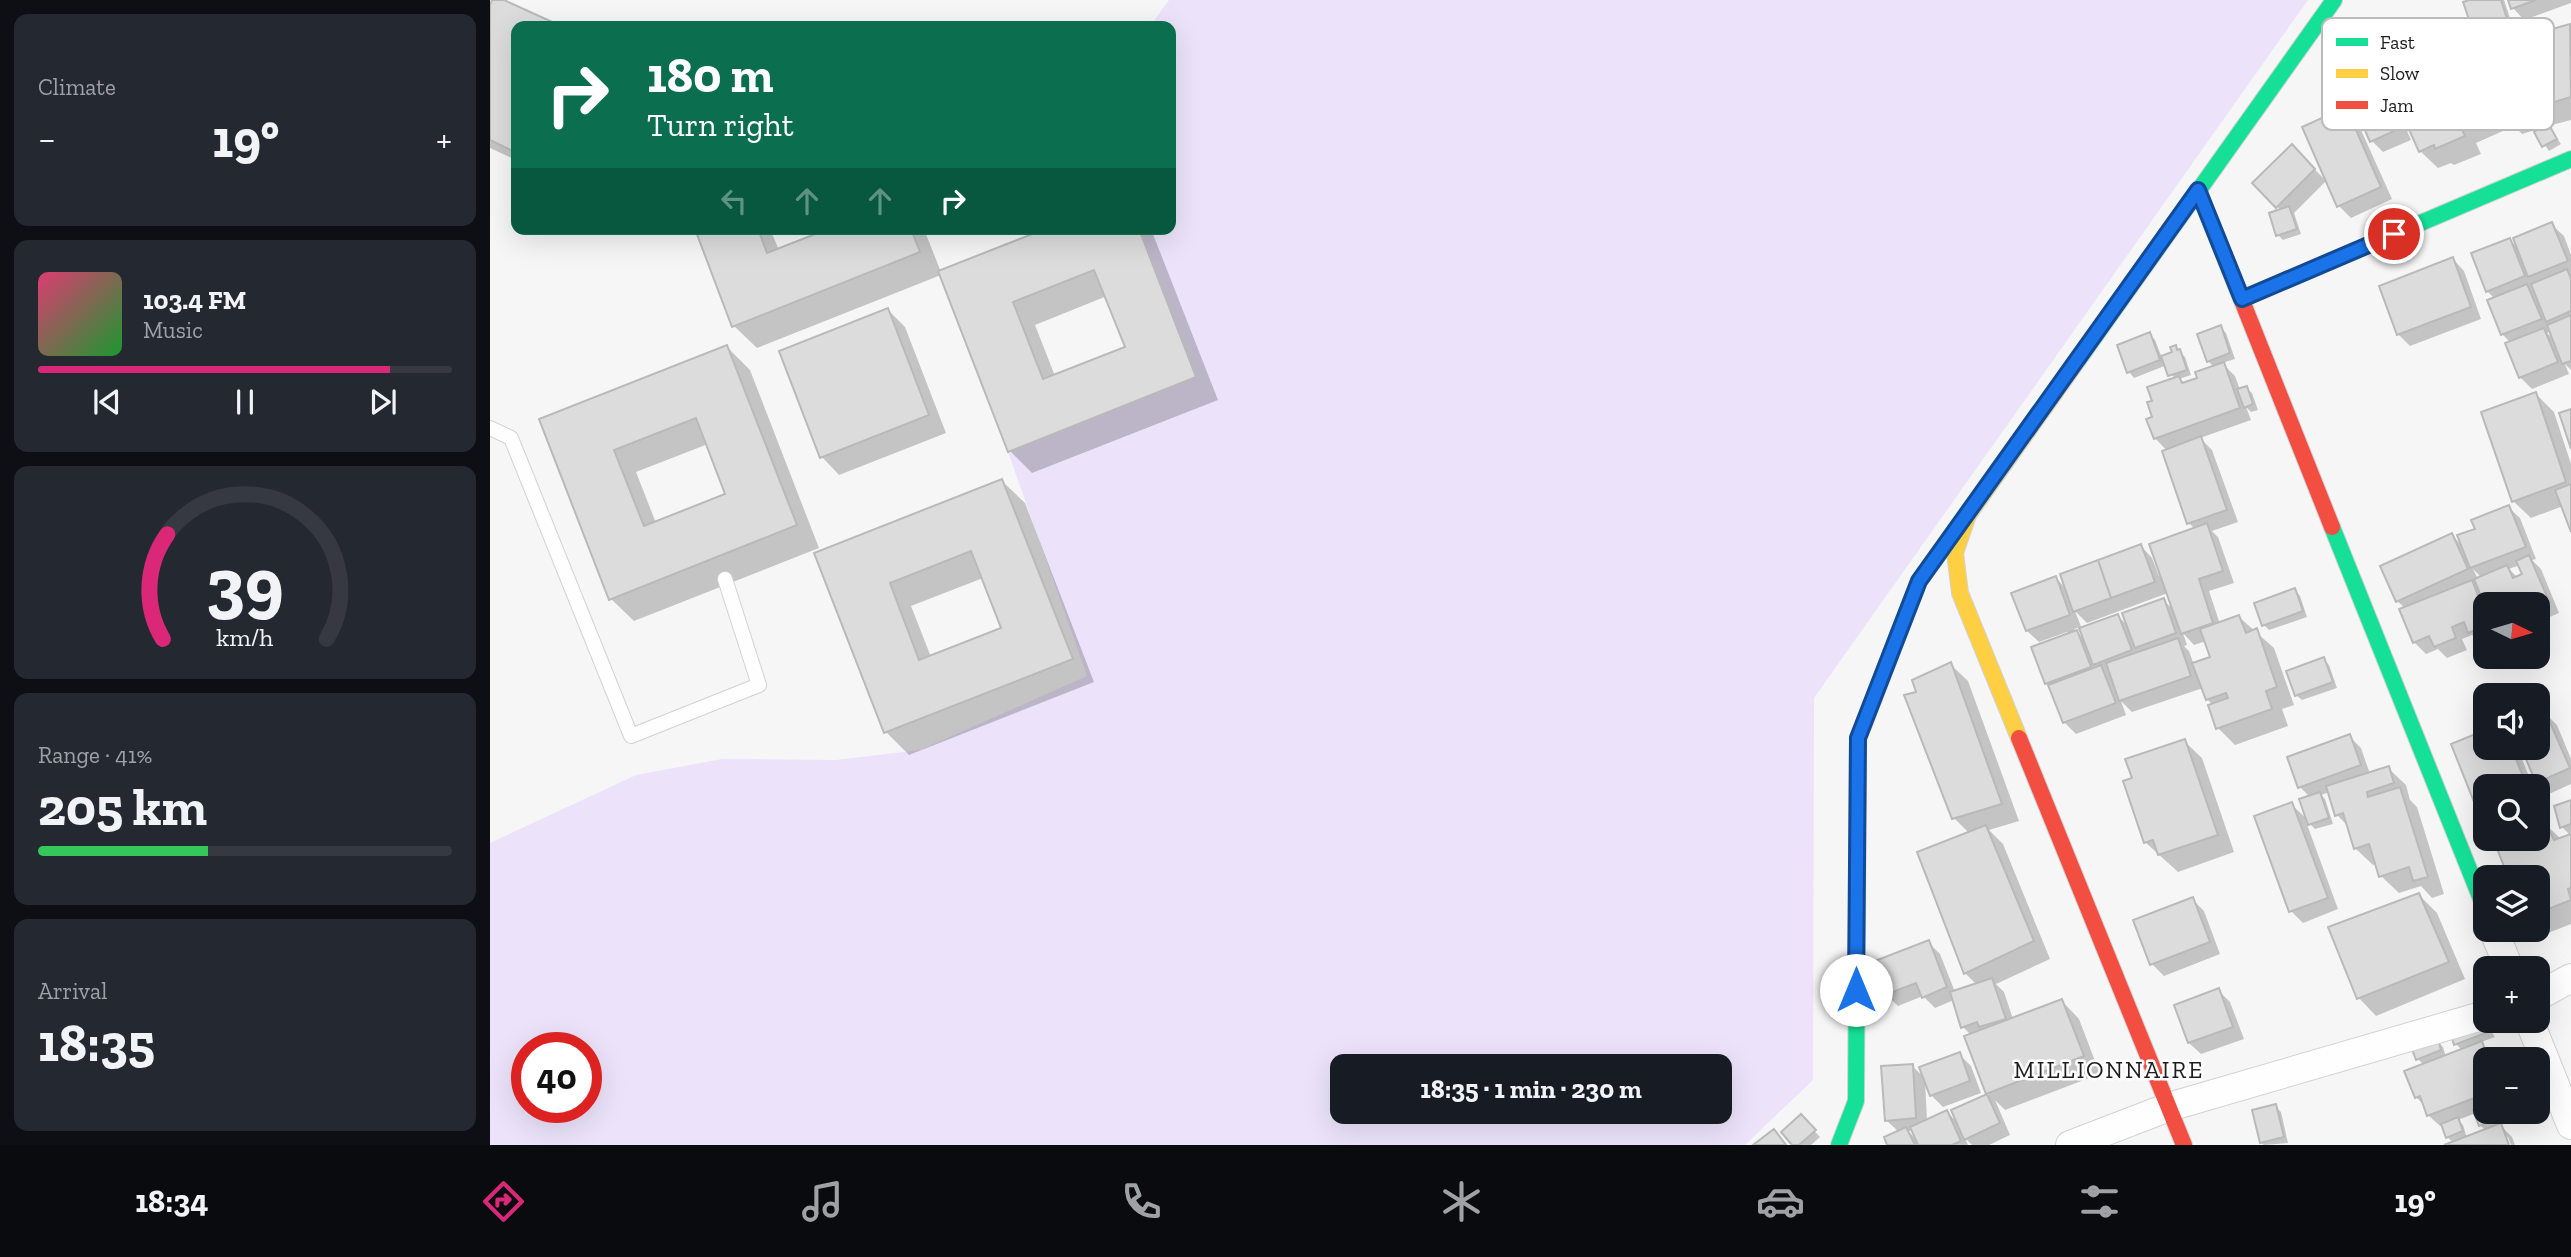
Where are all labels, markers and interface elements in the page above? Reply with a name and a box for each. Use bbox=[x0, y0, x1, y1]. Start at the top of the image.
legend bbox=[2322, 18, 2554, 130]
text: Fast bbox=[2380, 31, 2415, 54]
text: 180 m bbox=[647, 46, 774, 105]
icon: right bbox=[532, 49, 623, 140]
text: Slow bbox=[2380, 62, 2420, 85]
text: Climate bbox=[38, 73, 116, 101]
text: Jam bbox=[2380, 94, 2414, 117]
text: Turn right bbox=[647, 106, 794, 144]
text: 19° bbox=[212, 108, 279, 170]
text: − bbox=[38, 116, 56, 162]
text: + bbox=[436, 116, 452, 162]
icon: left bbox=[715, 182, 753, 220]
icon: ahead bbox=[788, 182, 826, 220]
icon: ahead bbox=[861, 182, 899, 220]
icon: right bbox=[934, 182, 972, 220]
pin bbox=[2364, 204, 2424, 264]
icon: arrive bbox=[2375, 215, 2413, 253]
text: 103.4 FM bbox=[143, 284, 246, 316]
text: Music bbox=[143, 316, 203, 344]
icon: previous bbox=[88, 383, 126, 421]
icon: pause bbox=[226, 383, 264, 421]
icon: next bbox=[364, 383, 402, 421]
text: 39 bbox=[206, 540, 284, 628]
north arrow bbox=[2473, 592, 2550, 668]
map controls bbox=[2473, 592, 2550, 1124]
text: km/h bbox=[216, 621, 274, 651]
button: sound bbox=[2473, 683, 2550, 760]
text: Range · 41% bbox=[38, 741, 152, 769]
button: search bbox=[2473, 774, 2550, 851]
text: 205 km bbox=[38, 776, 207, 838]
button: layers bbox=[2473, 865, 2550, 942]
position arrow bbox=[1819, 953, 1893, 1027]
button: + bbox=[2473, 956, 2550, 1033]
text: Arrival bbox=[38, 977, 107, 1005]
text: 18:35 bbox=[38, 1012, 155, 1074]
speed limit sign: 40 bbox=[511, 1032, 602, 1123]
button: − bbox=[2473, 1047, 2550, 1124]
district label: MILLIONNAIRE bbox=[2014, 1055, 2204, 1084]
text: 18:35 · 1 min · 230 m bbox=[1420, 1073, 1642, 1105]
icon: directions bbox=[479, 1177, 528, 1226]
icon: music bbox=[798, 1177, 847, 1226]
icon: phone bbox=[1117, 1177, 1166, 1226]
icon: climate bbox=[1437, 1177, 1486, 1226]
icon: car bbox=[1756, 1177, 1805, 1226]
icon: filters bbox=[2075, 1177, 2124, 1226]
text: 18:34 bbox=[135, 1182, 209, 1220]
text: 19° bbox=[2395, 1182, 2436, 1220]

